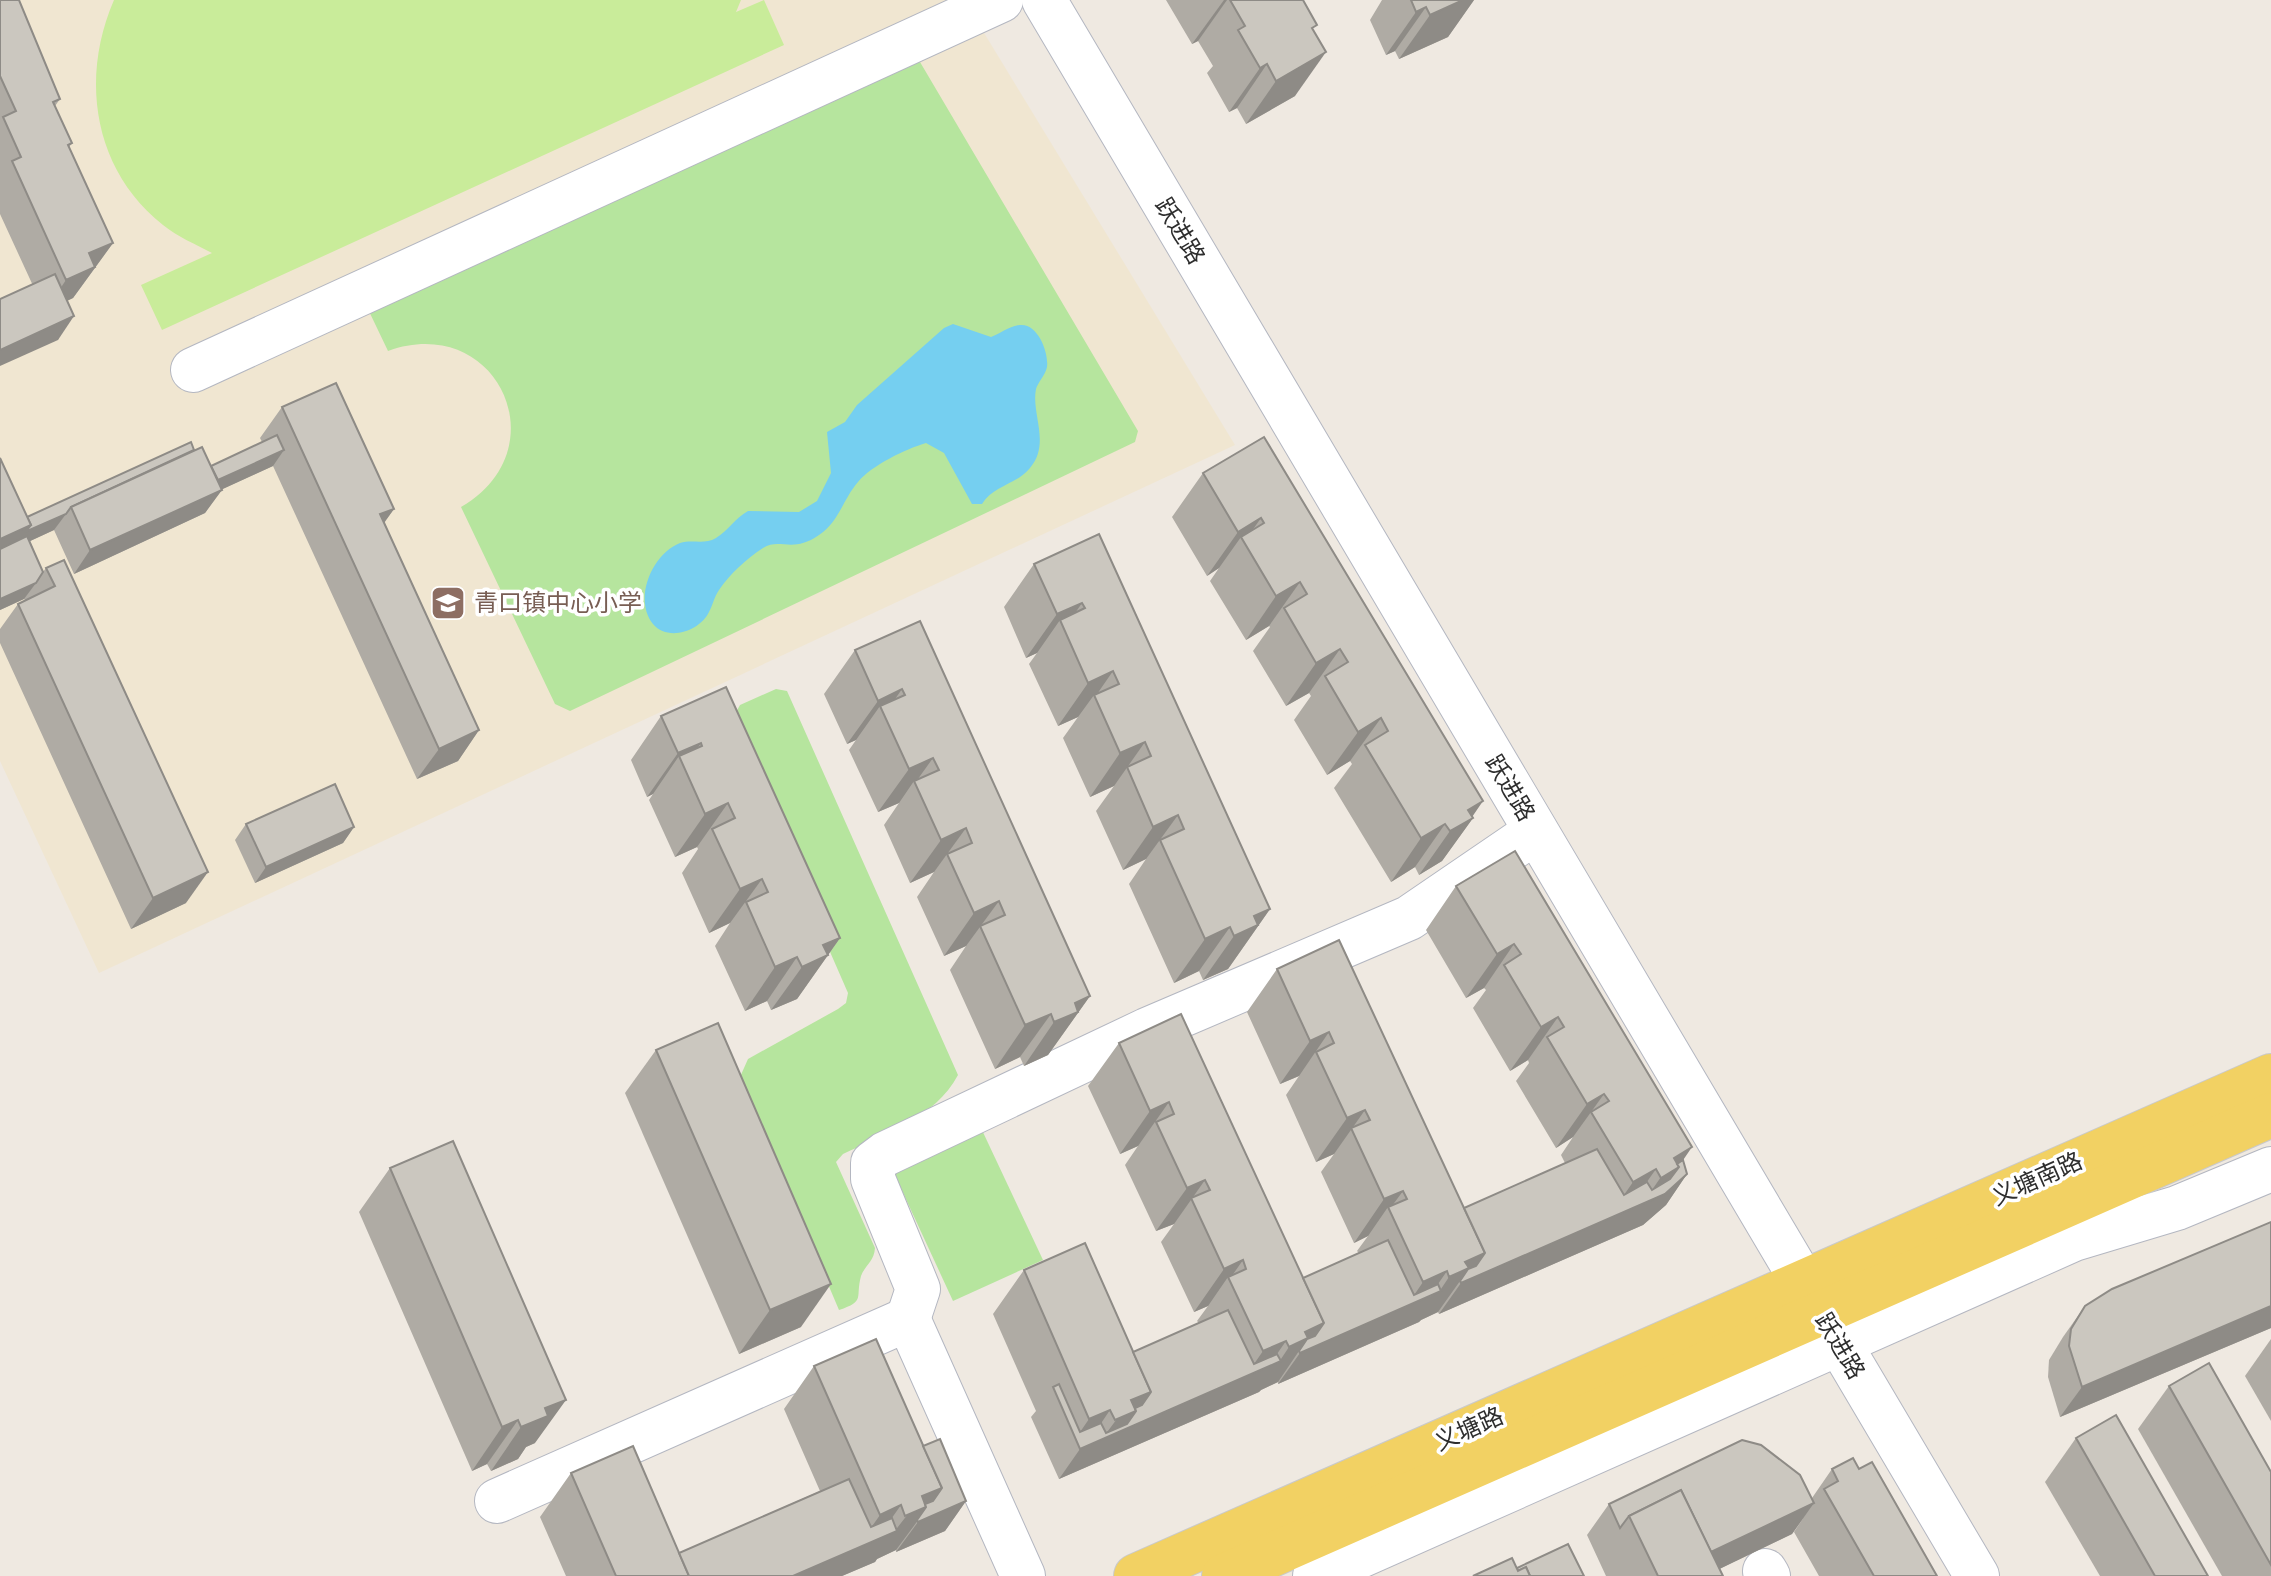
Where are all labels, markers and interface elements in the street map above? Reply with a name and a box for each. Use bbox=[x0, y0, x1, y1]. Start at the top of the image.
street label: 跃进路 bbox=[1150, 193, 1211, 269]
school or university icon: 青口镇中心小学 bbox=[429, 584, 467, 622]
place label: 青口镇中心小学 bbox=[474, 589, 642, 616]
street label: 跃进路 bbox=[1480, 750, 1541, 826]
street label: 义塘南路 bbox=[1987, 1147, 2086, 1210]
street label: 跃进路 bbox=[1810, 1308, 1871, 1384]
street label: 义塘路 bbox=[1430, 1402, 1507, 1456]

